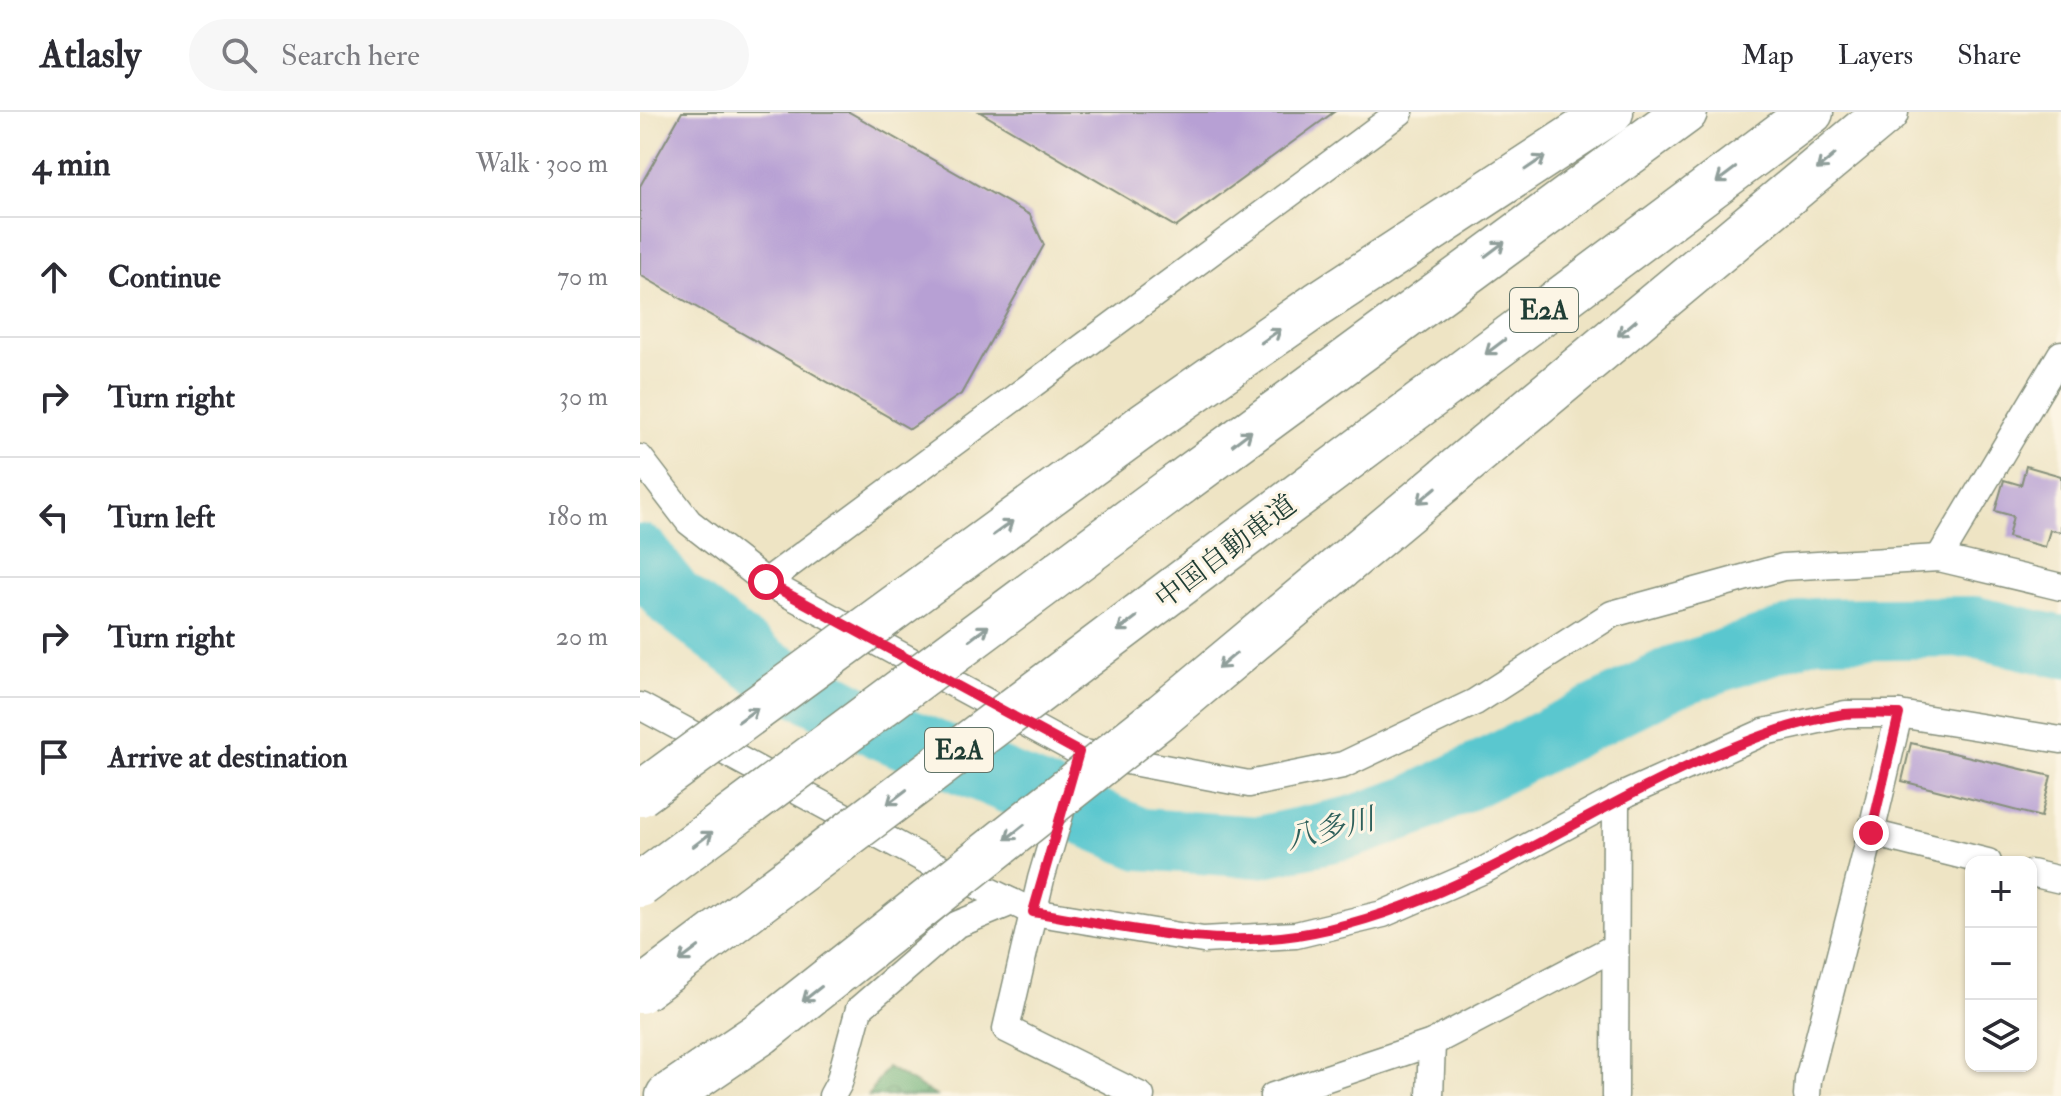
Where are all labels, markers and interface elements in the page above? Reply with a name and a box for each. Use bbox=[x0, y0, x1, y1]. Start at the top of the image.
search box bbox=[189, 19, 749, 91]
text: Atlasly bbox=[40, 31, 141, 79]
icon: search bbox=[217, 33, 261, 77]
text: Search here bbox=[281, 37, 420, 74]
text: Map bbox=[1741, 38, 1794, 73]
text: Layers bbox=[1838, 38, 1913, 73]
text: Share bbox=[1957, 38, 2021, 73]
text: 4 min bbox=[32, 143, 110, 186]
text: Walk · 300 m bbox=[476, 148, 608, 180]
one-way arrow bbox=[1817, 153, 1837, 171]
one-way arrow bbox=[1524, 154, 1546, 171]
one-way arrow bbox=[1716, 166, 1737, 183]
one-way arrow bbox=[1484, 240, 1505, 257]
icon: ahead bbox=[32, 255, 76, 299]
text: Continue bbox=[108, 259, 221, 296]
text: 70 m bbox=[557, 261, 608, 293]
road number: E2A bbox=[1510, 288, 1578, 332]
one-way arrow bbox=[1617, 319, 1637, 337]
one-way arrow bbox=[1260, 328, 1282, 344]
one-way arrow bbox=[1485, 338, 1506, 355]
icon: right bbox=[32, 375, 76, 419]
text: Turn right bbox=[108, 379, 235, 416]
text: 30 m bbox=[559, 381, 608, 413]
one-way arrow bbox=[1231, 429, 1252, 446]
one-way arrow bbox=[1417, 486, 1438, 504]
street label: 中国自動車道 bbox=[1148, 488, 1304, 617]
icon: left bbox=[32, 495, 76, 539]
text: Turn left bbox=[108, 499, 215, 536]
text: 180 m bbox=[548, 501, 608, 533]
one-way arrow bbox=[992, 520, 1014, 536]
route start bbox=[748, 564, 784, 600]
icon: right bbox=[32, 615, 76, 659]
one-way arrow bbox=[1117, 616, 1138, 633]
text: Turn right bbox=[108, 619, 235, 656]
text: 20 m bbox=[556, 621, 608, 653]
one-way arrow bbox=[967, 625, 989, 642]
one-way arrow bbox=[1217, 652, 1238, 670]
one-way arrow bbox=[737, 706, 758, 723]
road number: E2A bbox=[925, 728, 993, 772]
icon: arrive bbox=[32, 735, 76, 779]
text: Arrive at destination bbox=[108, 739, 348, 776]
one-way arrow bbox=[887, 789, 908, 806]
water label: 八多川 bbox=[1282, 800, 1381, 858]
route end bbox=[1853, 815, 1889, 851]
one-way arrow bbox=[1005, 823, 1026, 840]
one-way arrow bbox=[691, 831, 713, 847]
map controls bbox=[1965, 856, 2037, 1072]
button: + bbox=[1965, 856, 2037, 928]
button: − bbox=[1965, 928, 2037, 1000]
one-way arrow bbox=[679, 945, 700, 962]
one-way arrow bbox=[801, 984, 822, 1002]
button: layers bbox=[1965, 1000, 2037, 1072]

